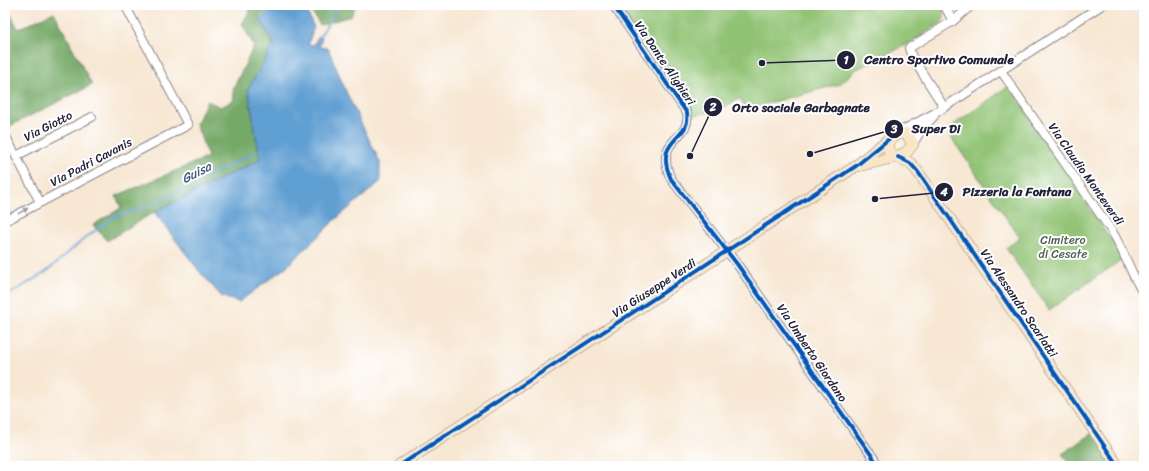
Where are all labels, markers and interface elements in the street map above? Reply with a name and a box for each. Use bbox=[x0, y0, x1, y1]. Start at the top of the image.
street label: Via Dante Alighieri bbox=[628, 16, 702, 111]
callout: Centro Sportivo Comunale bbox=[836, 47, 1022, 72]
text: Centro Sportivo Comunale bbox=[863, 48, 1014, 71]
text: 1 bbox=[843, 49, 849, 71]
callout: Orto sociale Garbagnate bbox=[703, 95, 878, 120]
text: 2 bbox=[709, 96, 717, 118]
text: Orto sociale Garbagnate bbox=[731, 96, 870, 119]
street label: Via Giotto bbox=[20, 104, 76, 148]
callout: Super Di bbox=[884, 116, 968, 141]
text: Super Di bbox=[911, 117, 962, 140]
text: 3 bbox=[890, 118, 898, 140]
street label: Via Claudio Monteverdi bbox=[1042, 118, 1130, 231]
street label: Via Padri Cavanis bbox=[46, 131, 137, 193]
water label: Guisa bbox=[177, 154, 217, 190]
callout: Pizzeria la Fontana bbox=[934, 179, 1079, 204]
text: Pizzeria la Fontana bbox=[963, 180, 1072, 203]
text: 4 bbox=[939, 181, 948, 203]
one-way arrow bbox=[17, 208, 28, 215]
park label: Cimitero di Cesate bbox=[1039, 229, 1087, 265]
street label: Via Alessandro Scarlatti bbox=[974, 244, 1064, 362]
street label: Via Giuseppe Verdi bbox=[607, 252, 701, 324]
street label: Via Umberto Giordano bbox=[771, 299, 853, 407]

